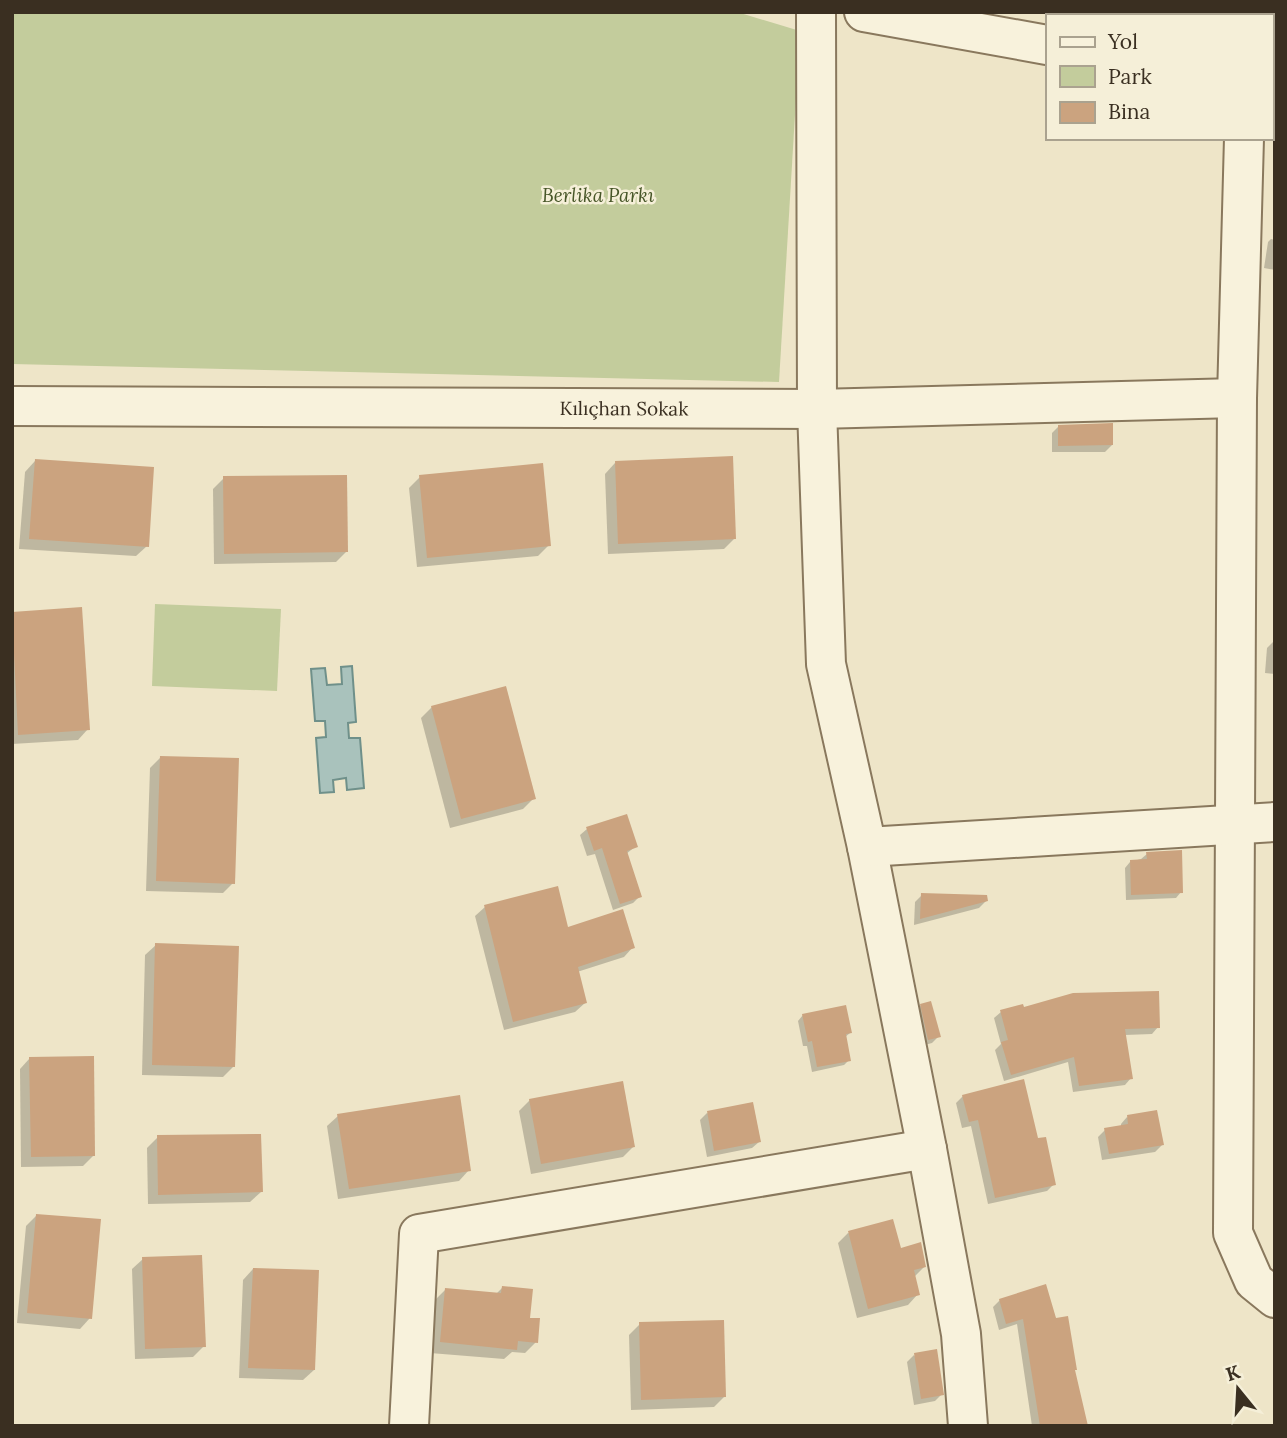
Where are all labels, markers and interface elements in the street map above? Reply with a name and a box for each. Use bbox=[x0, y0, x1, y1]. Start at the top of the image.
legend bbox=[1046, 14, 1273, 140]
text: Yol bbox=[1107, 28, 1138, 55]
text: Park bbox=[1108, 63, 1152, 90]
text: Bina bbox=[1108, 98, 1151, 125]
park label: Berlika Parkı bbox=[542, 183, 654, 207]
street label: Kılıçhan Sokak bbox=[560, 396, 689, 421]
north arrow bbox=[1203, 1354, 1273, 1424]
text: K bbox=[1223, 1359, 1243, 1386]

